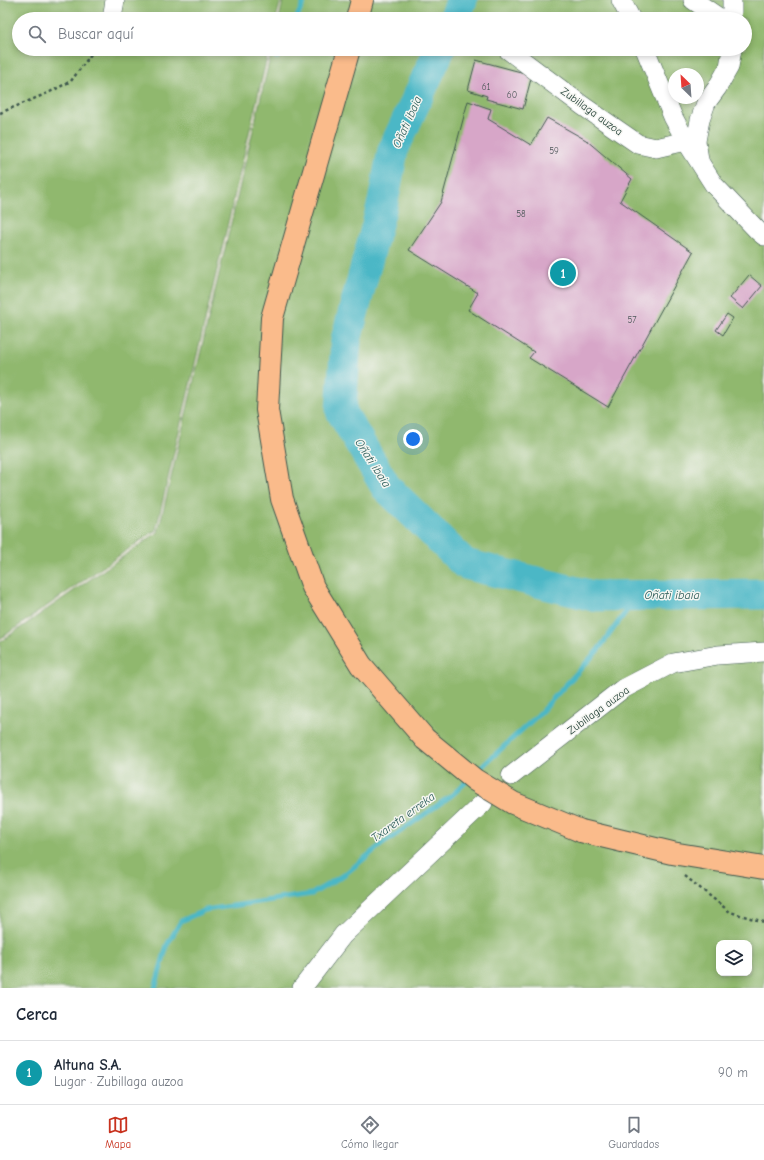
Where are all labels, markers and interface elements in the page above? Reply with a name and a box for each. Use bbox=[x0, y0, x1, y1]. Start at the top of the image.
search box bbox=[12, 12, 752, 56]
icon: search bbox=[26, 23, 48, 45]
text: Buscar aquí bbox=[58, 25, 134, 43]
north arrow bbox=[668, 68, 704, 104]
house number: 61 bbox=[482, 82, 491, 92]
street label: Zubillaga auzoa bbox=[558, 85, 625, 138]
house number: 60 bbox=[507, 90, 517, 100]
water label: Oñati ibaia bbox=[389, 94, 425, 150]
house number: 59 bbox=[549, 146, 559, 156]
house number: 58 bbox=[516, 209, 526, 219]
pin: 1 bbox=[550, 258, 576, 288]
house number: 57 bbox=[627, 315, 637, 325]
your location bbox=[403, 429, 423, 449]
water label: Oñati ibaia bbox=[352, 436, 394, 490]
water label: Oñati ibaia bbox=[644, 588, 700, 602]
street label: Zubillaga auzoa bbox=[565, 684, 632, 737]
water label: Txareta erreka bbox=[368, 789, 438, 845]
map controls bbox=[716, 940, 752, 976]
button: layers bbox=[716, 940, 752, 976]
text: Cerca bbox=[16, 1005, 58, 1024]
text: Altuna S.A. bbox=[54, 1056, 122, 1074]
text: 1 bbox=[26, 1065, 32, 1080]
text: 90 m bbox=[718, 1065, 748, 1080]
text: Lugar · Zubillaga auzoa bbox=[54, 1074, 183, 1089]
tab: Mapa bbox=[105, 1114, 131, 1151]
tab: Cómo llegar bbox=[341, 1114, 398, 1151]
tab: Guardados bbox=[608, 1114, 659, 1151]

